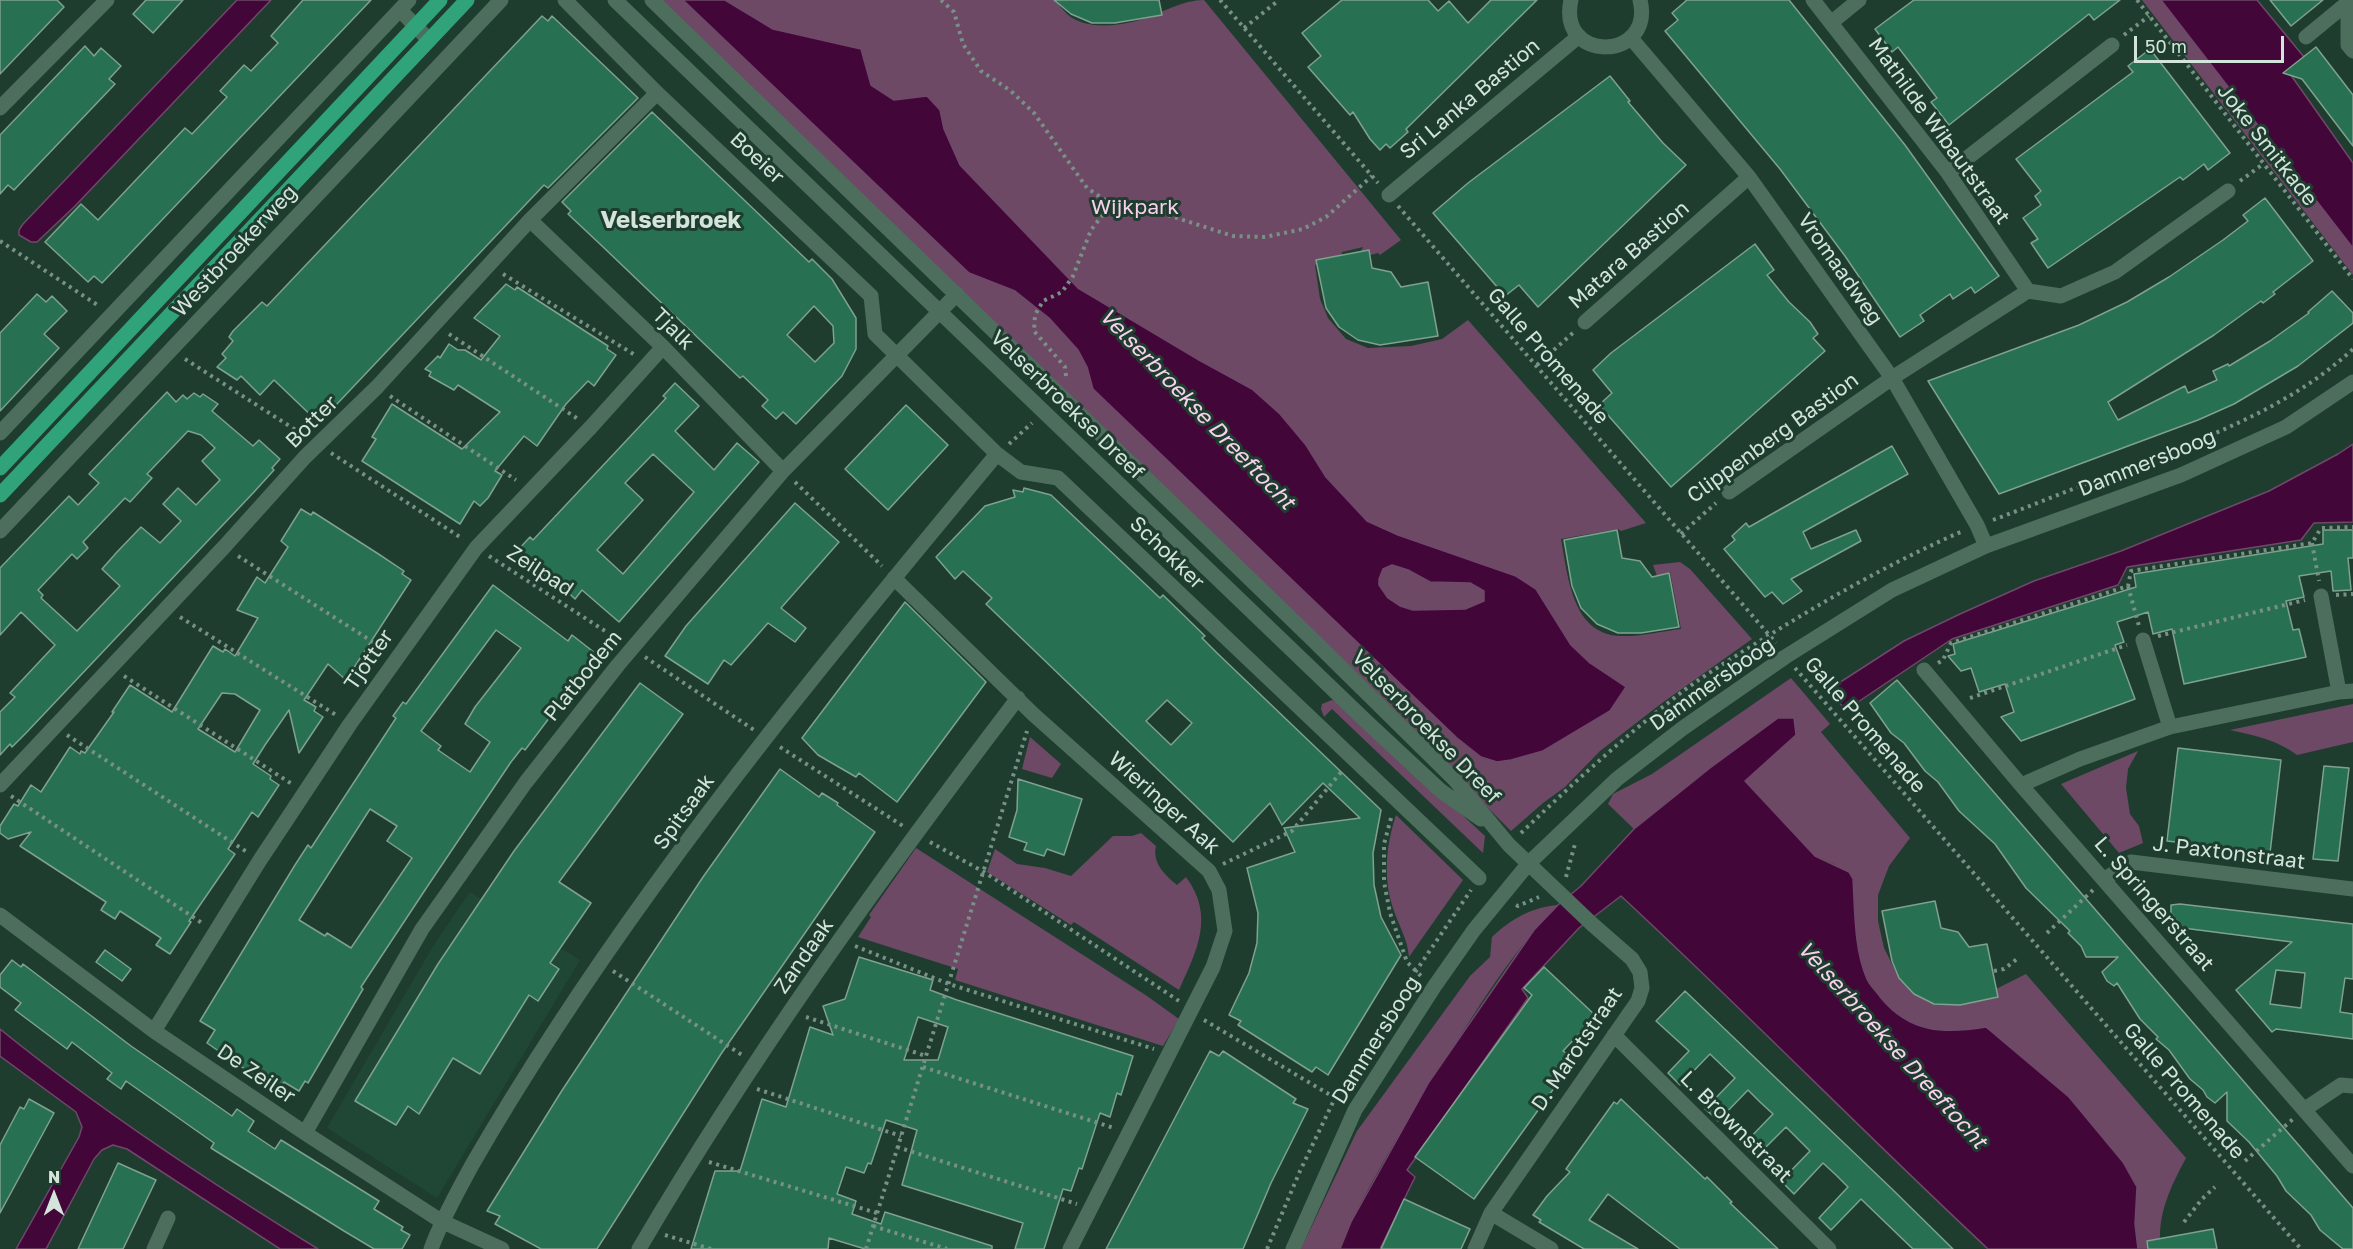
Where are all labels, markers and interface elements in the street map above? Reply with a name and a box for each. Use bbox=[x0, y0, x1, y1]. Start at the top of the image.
scale bar bbox=[2137, 24, 2287, 62]
street label: Sri Lanka Bastion bbox=[1395, 33, 1545, 165]
street label: Mathilde Wibautstraat bbox=[1863, 33, 2015, 229]
text: 50 m bbox=[2145, 35, 2187, 57]
street label: Joke Smitkade bbox=[2212, 79, 2322, 211]
street label: Boeier bbox=[725, 127, 789, 189]
street label: Westbroekerweg bbox=[168, 180, 302, 322]
park label: Wijkpark bbox=[1091, 194, 1179, 220]
street label: Matara Bastion bbox=[1563, 196, 1695, 314]
district label: Velserbroek bbox=[601, 206, 741, 234]
street label: Vromaadweg bbox=[1792, 208, 1888, 330]
street label: Galle Promenade bbox=[1482, 283, 1614, 429]
street label: Tjalk bbox=[647, 303, 699, 355]
water label: Velserbroekse Dreeftocht bbox=[1094, 303, 1300, 515]
street label: Velserbroekse Dreef bbox=[985, 325, 1149, 485]
street label: Clippenberg Bastion bbox=[1683, 367, 1863, 509]
street label: Botter bbox=[281, 391, 343, 453]
street label: Dammersboog bbox=[2074, 424, 2220, 502]
street label: Schokker bbox=[1124, 511, 1210, 595]
street label: Zeilpad bbox=[502, 540, 578, 602]
street label: Tjotter bbox=[339, 625, 399, 695]
street label: Platbodem bbox=[539, 625, 627, 727]
street label: Dammersboog bbox=[1645, 632, 1779, 736]
street label: Velserbroekse Dreef bbox=[1346, 645, 1506, 809]
street label: Galle Promenade bbox=[1799, 652, 1931, 798]
street label: Wieringer Aak bbox=[1103, 746, 1225, 860]
street label: Spitsaak bbox=[648, 769, 720, 855]
street label: J. Paxtonstraat bbox=[2151, 831, 2307, 875]
street label: L. Springerstraat bbox=[2089, 832, 2219, 976]
street label: Zandaak bbox=[769, 914, 839, 998]
water label: Velserbroekse Dreeftocht bbox=[1792, 936, 1992, 1154]
street label: Dammersboog bbox=[1327, 971, 1425, 1109]
street label: D. Marotstraat bbox=[1526, 982, 1628, 1116]
street label: Galle Promenade bbox=[2118, 1018, 2250, 1164]
street label: De Zeiler bbox=[212, 1039, 300, 1109]
street label: L. Brownstraat bbox=[1675, 1066, 1797, 1188]
north arrow bbox=[24, 1165, 84, 1225]
text: N bbox=[48, 1167, 60, 1187]

